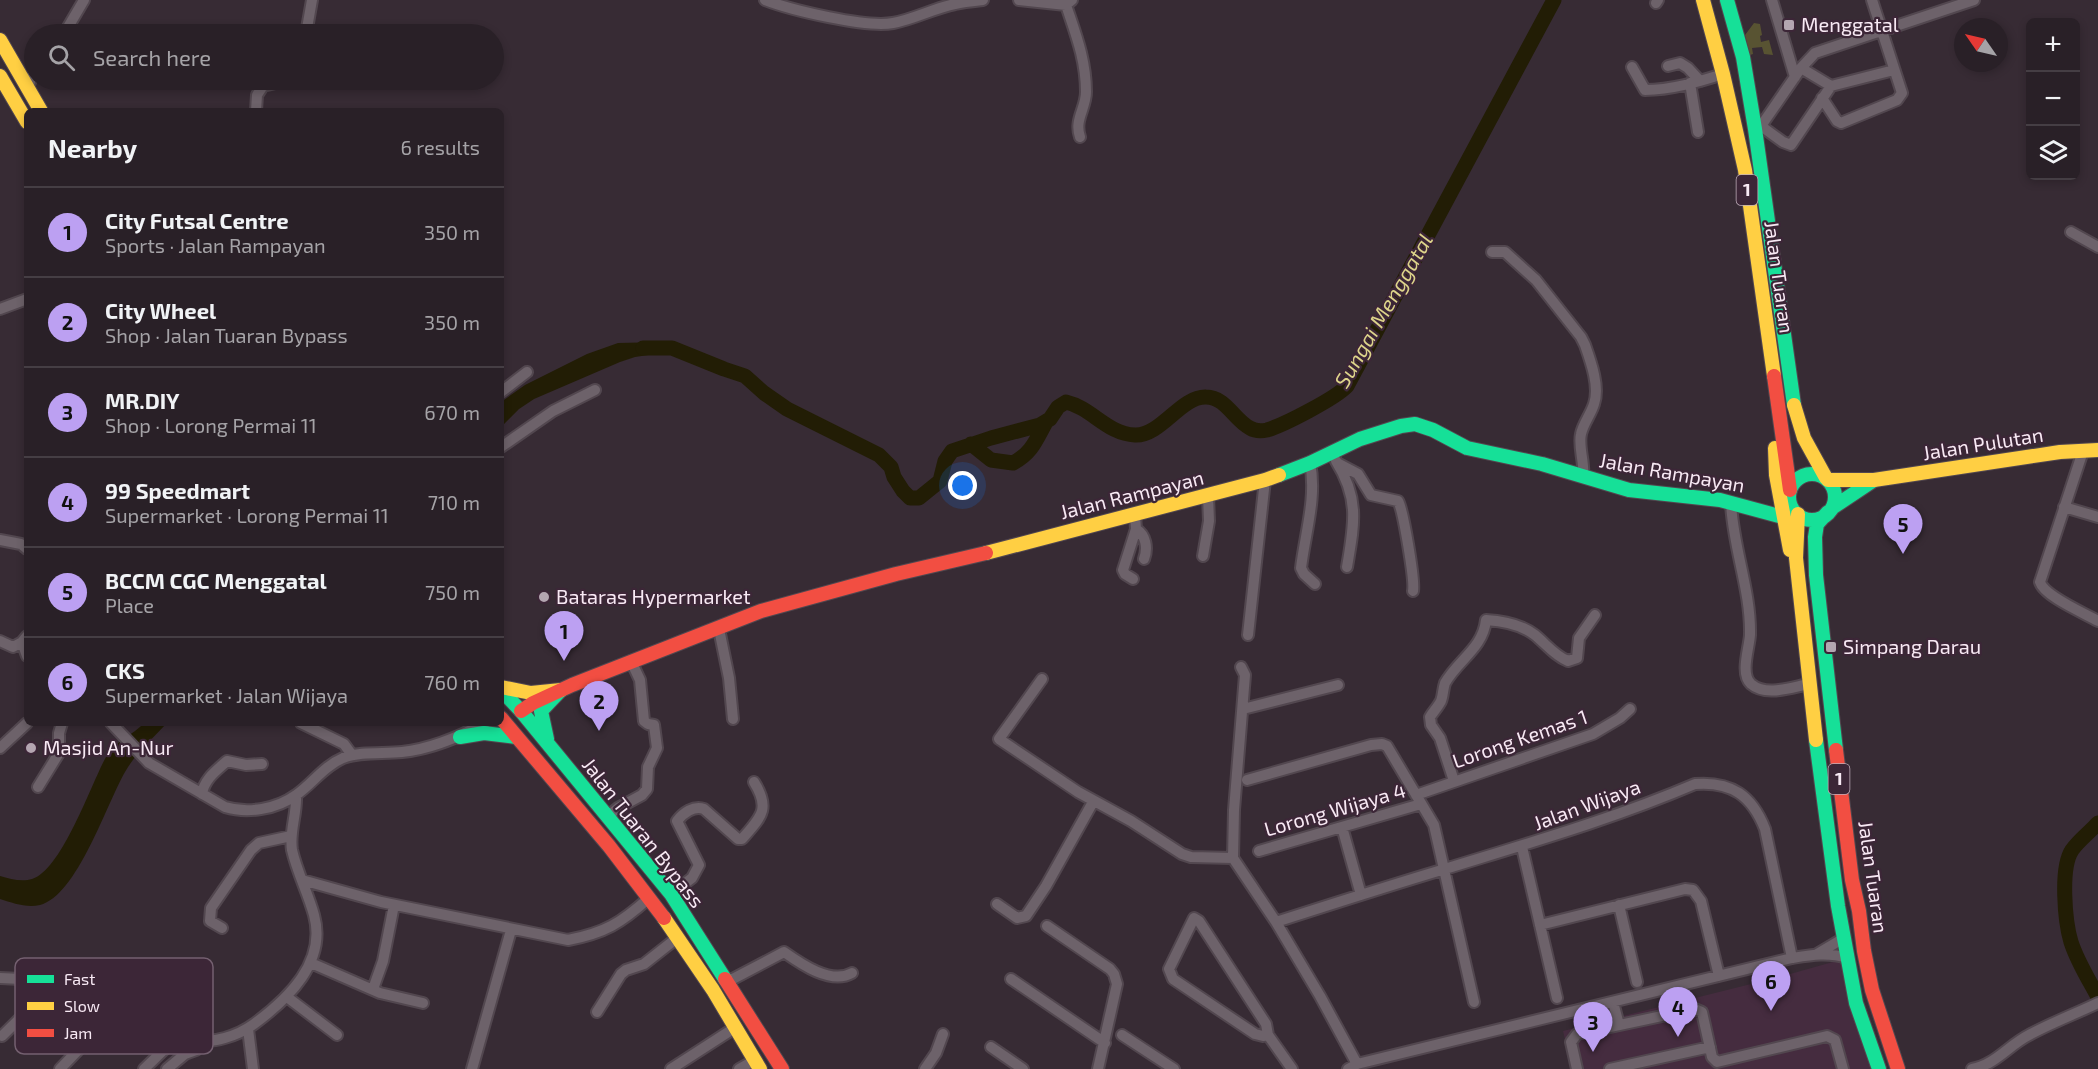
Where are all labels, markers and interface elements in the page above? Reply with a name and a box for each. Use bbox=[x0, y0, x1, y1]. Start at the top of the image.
place label: Menggatal bbox=[1801, 12, 1899, 36]
marker: Menggatal bbox=[1782, 18, 1796, 32]
north arrow bbox=[1954, 18, 2008, 72]
map controls bbox=[2026, 18, 2080, 180]
button: + bbox=[2026, 18, 2080, 72]
search box bbox=[24, 24, 504, 90]
icon: search bbox=[45, 41, 78, 74]
text: Search here bbox=[93, 44, 211, 70]
button: − bbox=[2026, 72, 2080, 126]
button: layers bbox=[2026, 126, 2080, 180]
text: Nearby bbox=[48, 132, 137, 163]
text: 6 results bbox=[400, 135, 480, 159]
road number: 1 bbox=[1736, 175, 1758, 205]
text: City Futsal Centre bbox=[105, 207, 289, 233]
street label: Jalan Tuaran bbox=[1760, 219, 1800, 335]
text: 1 bbox=[63, 220, 72, 244]
text: 350 m bbox=[424, 220, 480, 244]
water label: Sungai Menggatal bbox=[1328, 229, 1437, 392]
text: Sports · Jalan Rampayan bbox=[105, 233, 326, 257]
text: City Wheel bbox=[105, 297, 216, 323]
text: 2 bbox=[62, 310, 73, 334]
text: 350 m bbox=[424, 310, 480, 334]
text: Shop · Jalan Tuaran Bypass bbox=[105, 323, 348, 347]
text: MR.DIY bbox=[105, 387, 179, 413]
text: 3 bbox=[62, 400, 73, 424]
text: 670 m bbox=[424, 400, 480, 424]
text: Shop · Lorong Permai 11 bbox=[105, 413, 317, 437]
street label: Jalan Pulutan bbox=[1921, 422, 2045, 464]
street label: Jalan Rampayan bbox=[1598, 447, 1747, 497]
street label: Jalan Rampayan bbox=[1057, 465, 1206, 523]
your location bbox=[948, 471, 977, 500]
text: 99 Speedmart bbox=[105, 477, 250, 503]
text: 4 bbox=[61, 490, 74, 514]
text: 710 m bbox=[428, 490, 480, 514]
text: Supermarket · Lorong Permai 11 bbox=[105, 503, 389, 527]
pin: 5 bbox=[1884, 504, 1922, 554]
text: BCCM CGC Menggatal bbox=[105, 567, 327, 593]
text: 5 bbox=[62, 580, 73, 604]
text: 750 m bbox=[425, 580, 480, 604]
place label: Bataras Hypermarket bbox=[556, 584, 751, 608]
marker: Bataras Hypermarket bbox=[537, 590, 551, 604]
text: Place bbox=[105, 593, 154, 617]
pin: 1 bbox=[544, 612, 584, 661]
place label: Simpang Darau bbox=[1843, 634, 1981, 658]
marker: Simpang Darau bbox=[1824, 640, 1838, 654]
text: CKS bbox=[105, 657, 145, 683]
text: 6 bbox=[62, 670, 73, 694]
text: 760 m bbox=[424, 670, 480, 694]
pin: 2 bbox=[580, 682, 618, 731]
text: Supermarket · Jalan Wijaya bbox=[105, 683, 348, 707]
street label: Lorong Kemas 1 bbox=[1449, 704, 1590, 772]
place label: Masjid An-Nur bbox=[43, 735, 174, 759]
marker: Masjid An-Nur bbox=[24, 741, 38, 755]
street label: Jalan Tuaran Bypass bbox=[578, 753, 710, 912]
road number: 1 bbox=[1828, 764, 1850, 794]
street label: Jalan Wijaya bbox=[1530, 774, 1643, 834]
street label: Lorong Wijaya 4 bbox=[1261, 777, 1408, 841]
street label: Jalan Tuaran bbox=[1854, 819, 1894, 935]
legend bbox=[15, 958, 213, 1054]
pin: 6 bbox=[1752, 962, 1790, 1011]
text: Fast bbox=[64, 969, 95, 988]
pin: 4 bbox=[1658, 988, 1698, 1037]
text: Slow bbox=[64, 996, 100, 1015]
pin: 3 bbox=[1574, 1002, 1612, 1052]
text: Jam bbox=[64, 1023, 92, 1042]

